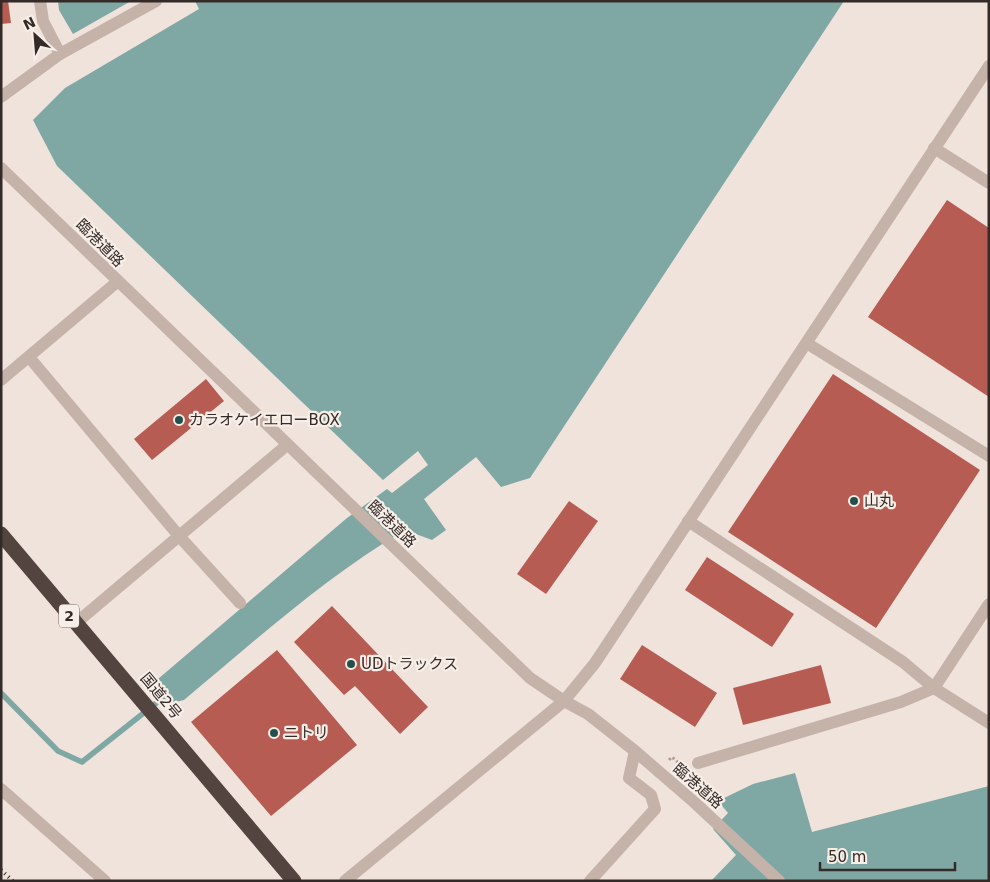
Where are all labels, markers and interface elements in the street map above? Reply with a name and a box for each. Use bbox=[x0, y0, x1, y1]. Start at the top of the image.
north arrow bbox=[10, 10, 60, 60]
text: N bbox=[21, 14, 38, 33]
street label: 臨港道路 bbox=[72, 215, 128, 271]
place label: カラオケイエローBOX bbox=[189, 411, 340, 429]
marker: カラオケイエローBOX bbox=[173, 414, 185, 426]
place label: 山丸 bbox=[864, 492, 894, 510]
marker: 山丸 bbox=[848, 495, 860, 507]
street label: 臨港道路 bbox=[364, 497, 420, 551]
road number: 2 bbox=[59, 604, 79, 628]
place label: UDトラックス bbox=[361, 655, 458, 673]
marker: UDトラックス bbox=[345, 658, 357, 670]
street label: 国道2号 bbox=[137, 669, 185, 723]
place label: ニトリ bbox=[284, 724, 329, 742]
marker: ニトリ bbox=[268, 727, 280, 739]
street label: 臨港道路 bbox=[669, 760, 727, 812]
scale bar bbox=[820, 840, 955, 872]
text: 50 m bbox=[828, 848, 866, 866]

